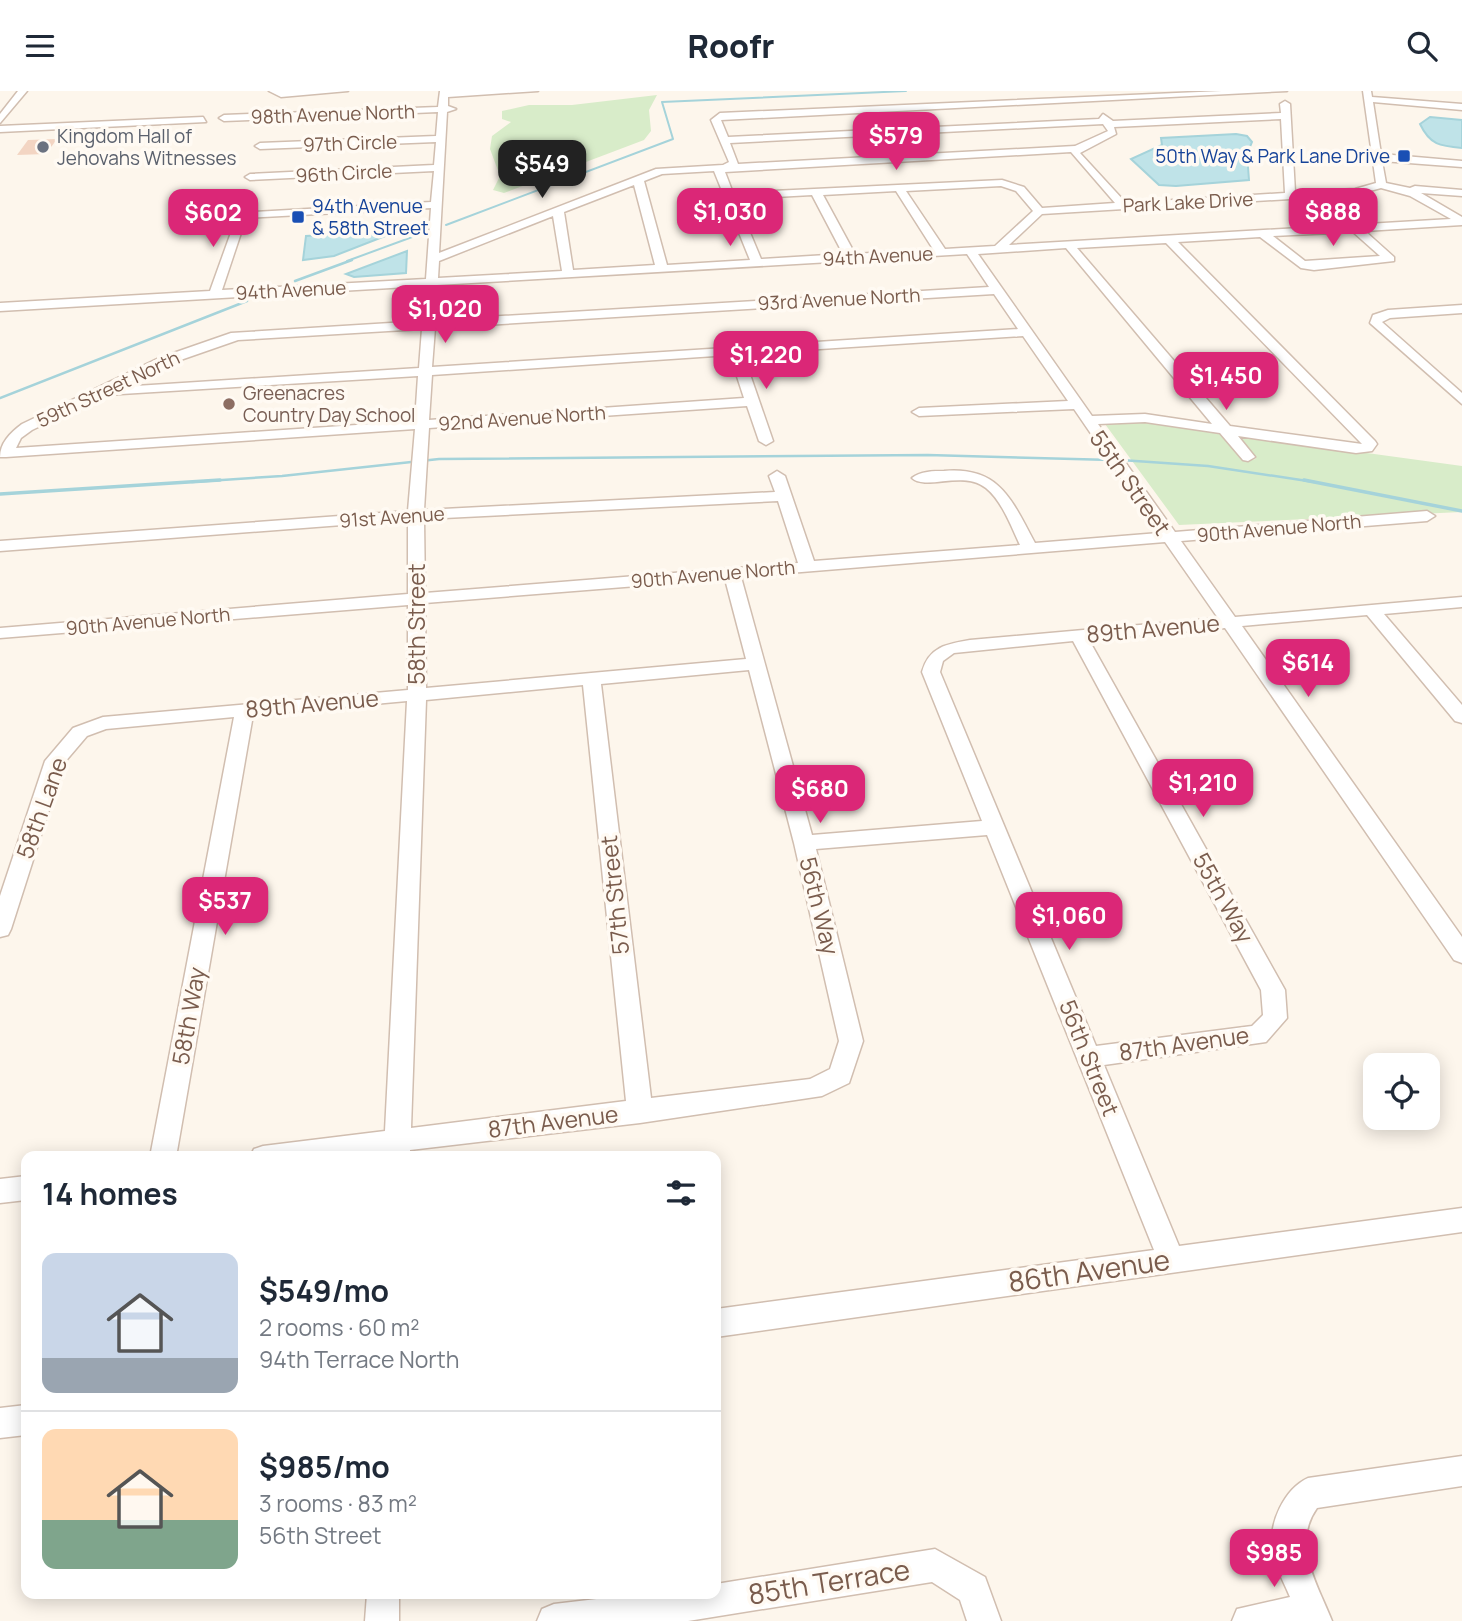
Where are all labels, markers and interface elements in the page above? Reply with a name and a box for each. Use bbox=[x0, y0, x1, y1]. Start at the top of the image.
text: Roofr bbox=[687, 24, 775, 68]
icon: menu bbox=[21, 27, 59, 65]
icon: search bbox=[1403, 27, 1441, 65]
street label: 98th Avenue North bbox=[250, 98, 416, 130]
pin: $579 bbox=[855, 113, 937, 172]
text: $579 bbox=[869, 119, 923, 151]
place label: Kingdom Hall of Jehovahs Witnesses bbox=[57, 123, 237, 171]
street label: 97th Circle bbox=[302, 128, 398, 158]
marker: Kingdom Hall of Jehovahs Witnesses bbox=[35, 139, 51, 155]
pin: $549 bbox=[501, 141, 583, 200]
place label: 50th Way & Park Lane Drive bbox=[1155, 143, 1390, 169]
text: $549 bbox=[514, 147, 570, 179]
marker: 50th Way & Park Lane Drive bbox=[1396, 148, 1412, 164]
street label: 96th Circle bbox=[295, 157, 393, 189]
street label: Park Lake Drive bbox=[1122, 186, 1254, 218]
pin: $1,030 bbox=[673, 188, 787, 248]
pin: $888 bbox=[1292, 188, 1374, 248]
pin: $602 bbox=[172, 190, 254, 249]
place label: 94th Avenue & 58th Street bbox=[312, 193, 429, 241]
text: $1,030 bbox=[693, 195, 767, 227]
text: $888 bbox=[1305, 195, 1361, 227]
text: $602 bbox=[184, 196, 242, 228]
marker: 94th Avenue & 58th Street bbox=[290, 209, 306, 225]
street label: 94th Avenue bbox=[822, 240, 934, 272]
street label: 94th Avenue bbox=[235, 274, 347, 306]
street label: 93rd Avenue North bbox=[757, 282, 921, 316]
pin: $1,020 bbox=[388, 285, 502, 345]
text: $1,020 bbox=[408, 292, 482, 324]
pin: $1,220 bbox=[709, 331, 823, 391]
text: $1,220 bbox=[729, 338, 803, 370]
street label: 59th Street North bbox=[32, 344, 184, 434]
pin: $1,450 bbox=[1169, 353, 1283, 412]
text: $1,450 bbox=[1189, 359, 1263, 391]
place label: Greenacres Country Day School bbox=[243, 380, 416, 428]
marker: Greenacres Country Day School bbox=[221, 396, 237, 412]
street label: 92nd Avenue North bbox=[437, 399, 607, 437]
street label: 55th Street bbox=[1083, 423, 1179, 541]
street label: 91st Avenue bbox=[338, 500, 446, 534]
street label: 90th Avenue North bbox=[1196, 508, 1362, 548]
street label: 90th Avenue North bbox=[630, 554, 796, 594]
street label: 58th Street bbox=[400, 563, 432, 685]
street label: 90th Avenue North bbox=[65, 601, 231, 641]
street label: 89th Avenue bbox=[1085, 606, 1221, 650]
pin: $614 bbox=[1267, 639, 1349, 699]
text: $614 bbox=[1282, 646, 1334, 678]
street label: 89th Avenue bbox=[244, 681, 380, 725]
street label: 58th Lane bbox=[8, 753, 74, 863]
pin: $1,210 bbox=[1146, 759, 1260, 819]
pin: $680 bbox=[779, 765, 861, 825]
text: $1,210 bbox=[1168, 766, 1238, 798]
text: $680 bbox=[791, 772, 849, 804]
street label: 57th Street bbox=[592, 834, 636, 956]
street label: 55th Way bbox=[1186, 847, 1262, 948]
street label: 56th Way bbox=[792, 854, 848, 958]
pin: $537 bbox=[184, 877, 266, 937]
text: $537 bbox=[198, 884, 252, 916]
pin: $1,060 bbox=[1012, 893, 1126, 952]
text: $1,060 bbox=[1031, 899, 1107, 931]
street label: 58th Way bbox=[164, 964, 212, 1067]
street label: 56th Street bbox=[1052, 995, 1128, 1120]
street label: 87th Avenue bbox=[1117, 1018, 1251, 1068]
map controls bbox=[1363, 1053, 1440, 1130]
button: locate bbox=[1363, 1053, 1440, 1130]
street label: 87th Avenue bbox=[486, 1097, 620, 1145]
text: 14 homes bbox=[42, 1173, 178, 1214]
icon: filters bbox=[662, 1174, 700, 1212]
street label: 86th Avenue bbox=[1006, 1240, 1172, 1300]
text: $549/mo bbox=[259, 1270, 389, 1311]
icon: home bbox=[98, 1281, 182, 1365]
text: 2 rooms · 60 m² bbox=[259, 1311, 420, 1343]
text: 94th Terrace North bbox=[259, 1343, 459, 1375]
text: $985/mo bbox=[259, 1446, 390, 1487]
icon: home bbox=[98, 1457, 182, 1541]
text: 3 rooms · 83 m² bbox=[259, 1487, 417, 1519]
text: 56th Street bbox=[259, 1519, 382, 1551]
pin: $985 bbox=[1233, 1529, 1315, 1589]
text: $985 bbox=[1246, 1536, 1302, 1568]
street label: 85th Terrace bbox=[745, 1549, 912, 1613]

